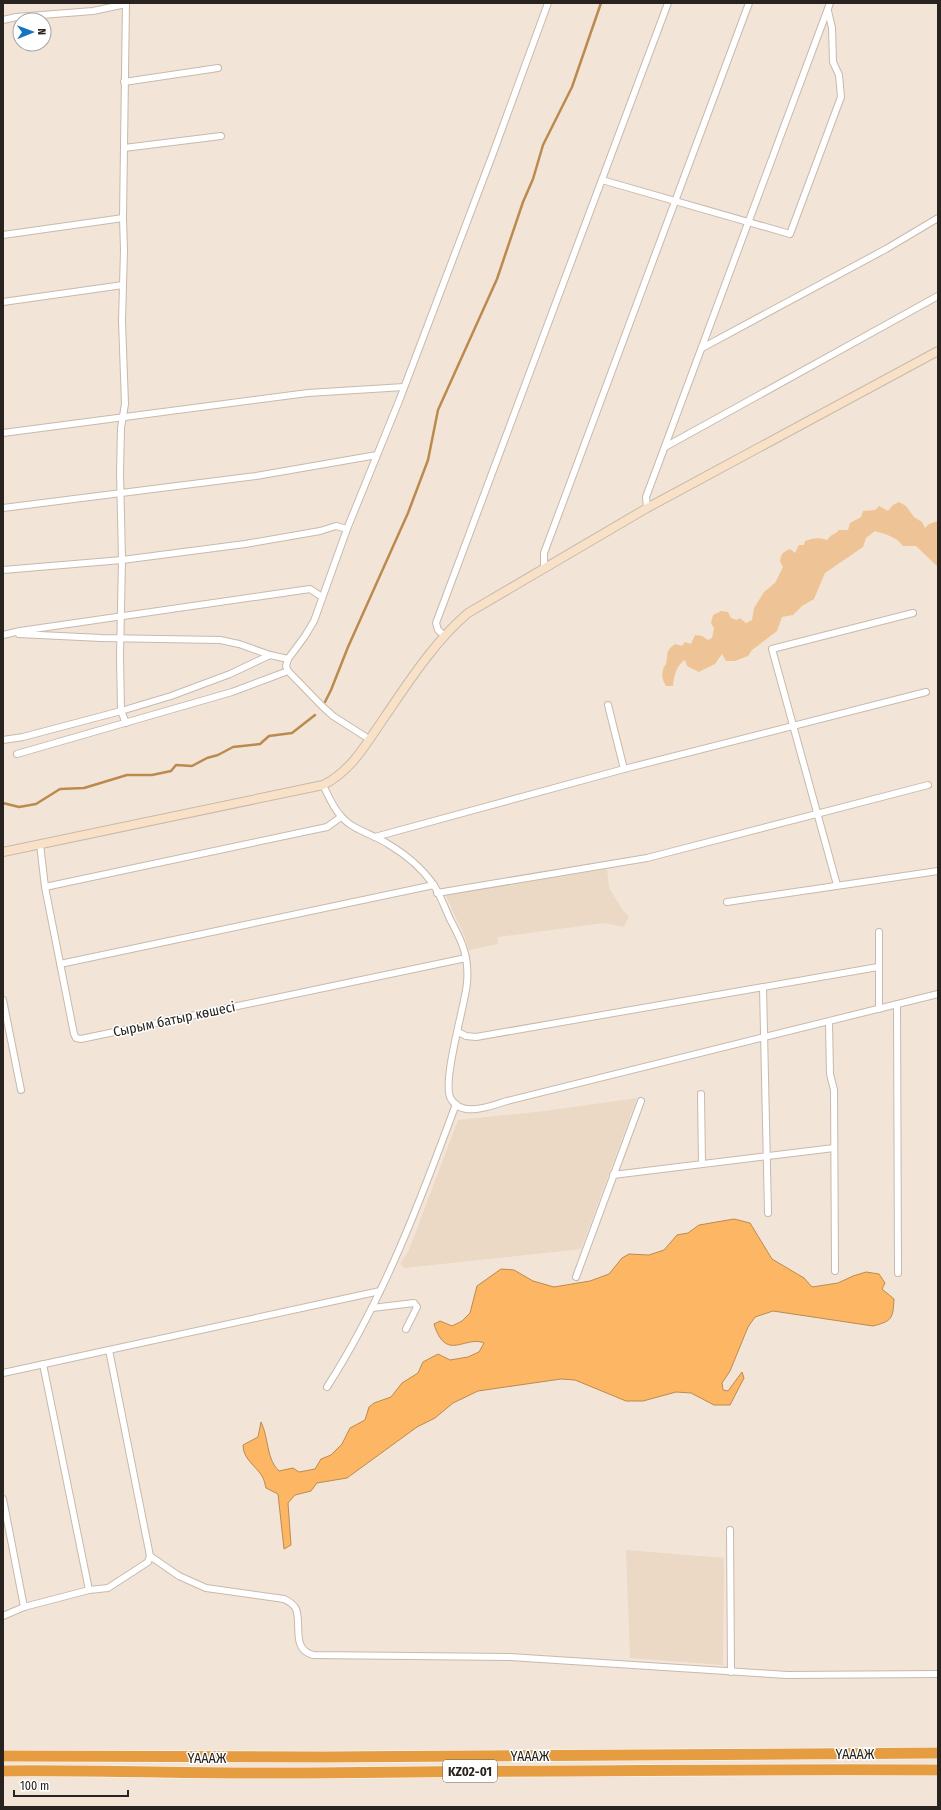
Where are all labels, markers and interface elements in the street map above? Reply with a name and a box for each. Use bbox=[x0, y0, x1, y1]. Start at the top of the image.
north arrow bbox=[12, 12, 52, 52]
text: N bbox=[35, 28, 48, 35]
street label: Сырым батыр көшесі bbox=[111, 998, 237, 1041]
street label: ҮАААЖ bbox=[836, 1746, 875, 1763]
street label: ҮАААЖ bbox=[511, 1748, 550, 1765]
street label: ҮАААЖ bbox=[188, 1750, 227, 1767]
road number: KZ02-01 bbox=[443, 1760, 497, 1782]
scale bar bbox=[14, 1772, 128, 1798]
text: 100 m bbox=[20, 1779, 49, 1793]

